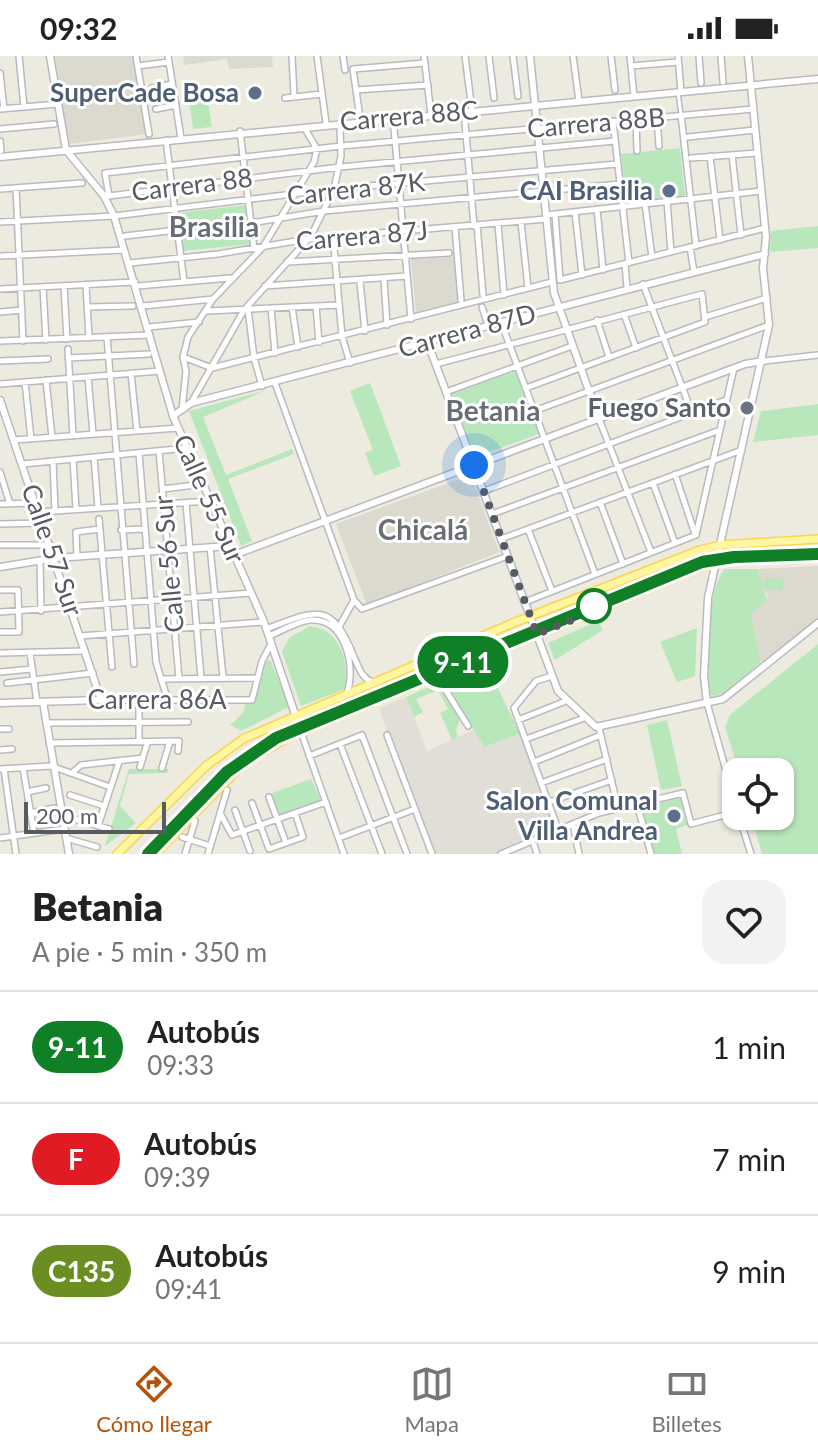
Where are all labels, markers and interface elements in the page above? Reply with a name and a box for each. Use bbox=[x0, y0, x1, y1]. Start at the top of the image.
text: 09:32 bbox=[40, 10, 117, 46]
place label: SuperCade Bosa bbox=[50, 76, 239, 108]
marker: SuperCade Bosa bbox=[246, 84, 264, 102]
street label: Carrera 88C bbox=[338, 93, 479, 137]
street label: Carrera 88B bbox=[526, 100, 666, 144]
street label: Carrera 88 bbox=[130, 161, 254, 207]
street label: Carrera 87K bbox=[285, 165, 427, 211]
place label: CAI Brasilia bbox=[520, 174, 653, 206]
marker: CAI Brasilia bbox=[660, 182, 678, 200]
district label: Brasilia bbox=[169, 209, 259, 243]
street label: Carrera 87J bbox=[295, 213, 429, 257]
street label: Carrera 87D bbox=[394, 296, 539, 364]
place label: Fuego Santo bbox=[588, 391, 731, 423]
district label: Betania bbox=[446, 393, 540, 427]
marker: Fuego Santo bbox=[738, 399, 756, 417]
street label: Calle 55 Sur bbox=[167, 429, 253, 568]
your location bbox=[454, 445, 494, 485]
street label: Calle 57 Sur bbox=[15, 479, 91, 620]
street label: Calle 56 Sur bbox=[146, 494, 190, 634]
district label: Chicalá bbox=[378, 512, 468, 546]
unlabelled marker bbox=[577, 589, 611, 623]
line badge: 9-11 bbox=[407, 636, 519, 688]
text: 9-11 bbox=[433, 645, 493, 679]
street label: Carrera 86A bbox=[87, 683, 227, 715]
map controls bbox=[722, 758, 794, 830]
button: locate bbox=[722, 758, 794, 830]
place label: Salon Comunal Villa Andrea bbox=[486, 784, 658, 846]
scale bar bbox=[24, 798, 166, 834]
text: 200 m bbox=[36, 802, 98, 829]
marker: Salon Comunal Villa Andrea bbox=[665, 807, 683, 825]
button: heart bbox=[702, 880, 786, 964]
text: Betania bbox=[32, 883, 163, 929]
text: A pie · 5 min · 350 m bbox=[32, 936, 267, 968]
text: Autobús bbox=[147, 1013, 260, 1049]
text: 1 min bbox=[712, 1029, 786, 1065]
text: 9-11 bbox=[48, 1030, 107, 1064]
text: 09:33 bbox=[147, 1049, 214, 1081]
text: Autobús bbox=[144, 1125, 257, 1161]
text: 7 min bbox=[712, 1141, 786, 1177]
text: F bbox=[68, 1142, 84, 1176]
text: 09:39 bbox=[144, 1161, 211, 1193]
text: Autobús bbox=[155, 1237, 268, 1273]
text: 9 min bbox=[712, 1253, 786, 1289]
text: C135 bbox=[48, 1254, 115, 1288]
text: 09:41 bbox=[155, 1273, 222, 1305]
tab: Cómo llegar bbox=[96, 1362, 212, 1437]
tab: Mapa bbox=[405, 1362, 459, 1437]
tab: Billetes bbox=[651, 1362, 722, 1437]

